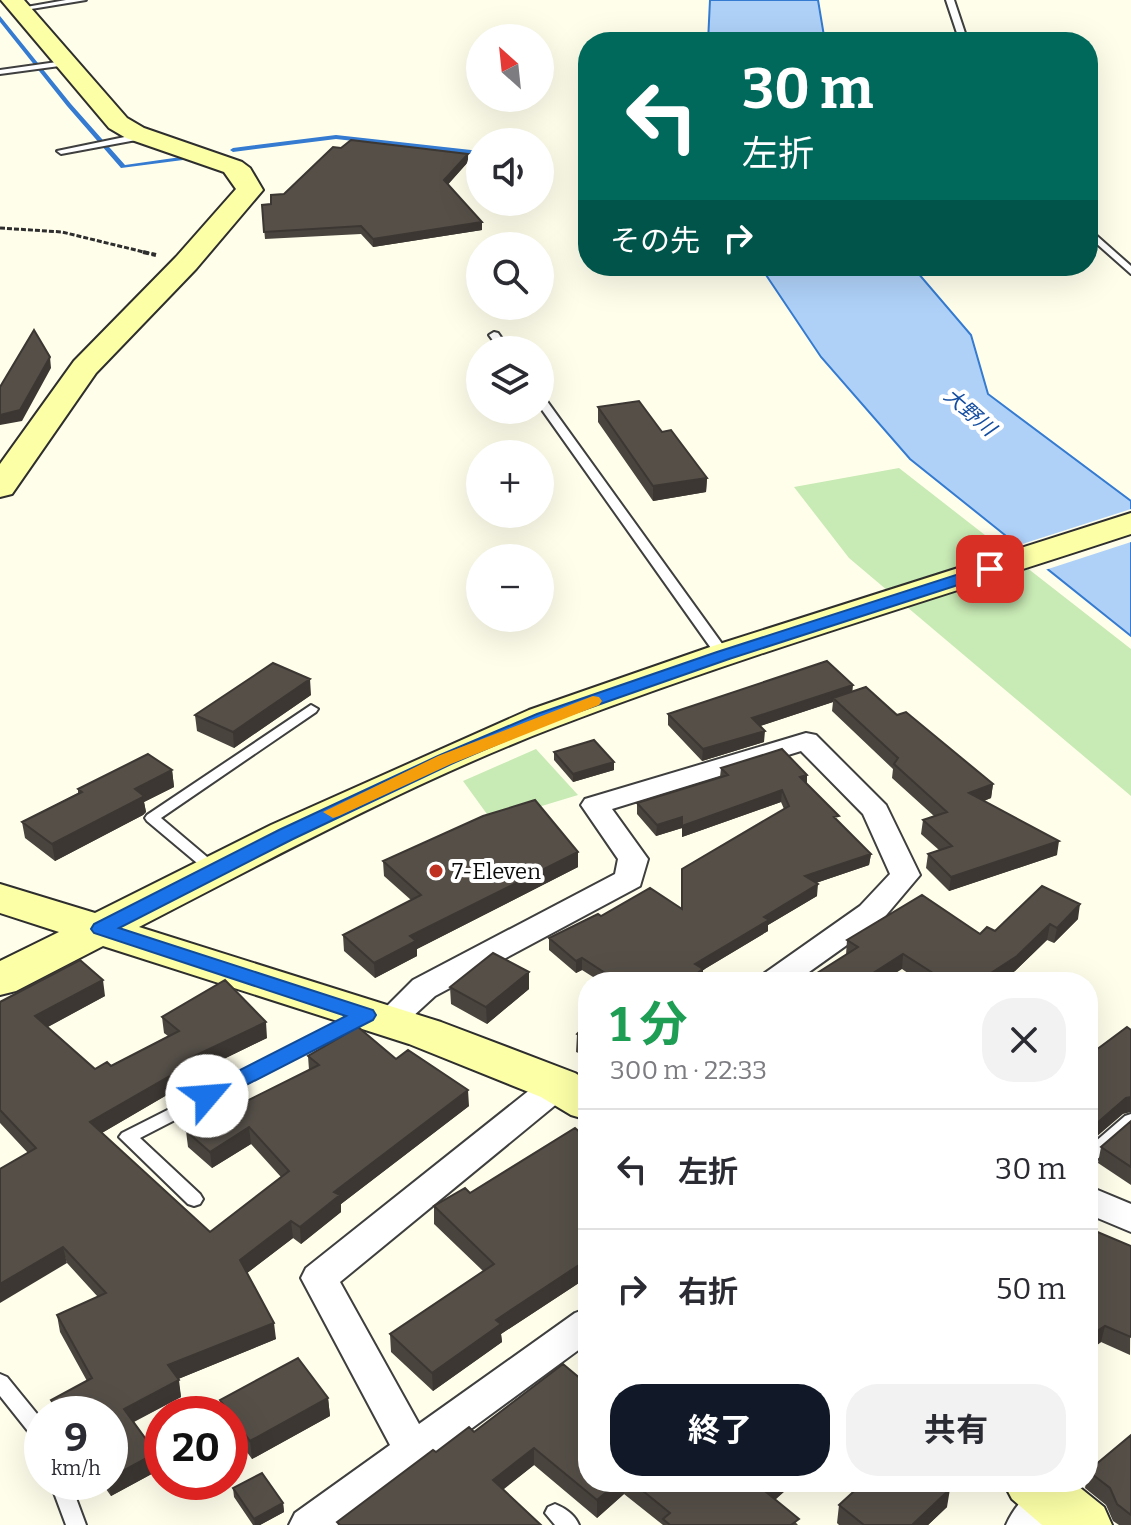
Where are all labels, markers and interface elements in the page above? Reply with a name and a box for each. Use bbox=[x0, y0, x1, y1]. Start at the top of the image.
north arrow bbox=[466, 24, 554, 112]
map controls bbox=[466, 24, 554, 632]
text: 30 m bbox=[742, 56, 873, 123]
icon: left bbox=[610, 64, 714, 168]
button: sound bbox=[466, 128, 554, 216]
text: 左折 bbox=[742, 132, 814, 176]
icon: right bbox=[716, 216, 760, 260]
text: その先 bbox=[610, 223, 700, 259]
button: search bbox=[466, 232, 554, 320]
button: layers bbox=[466, 336, 554, 424]
water label: 大野川 bbox=[939, 383, 1002, 442]
button: + bbox=[466, 440, 554, 528]
pin bbox=[956, 535, 1024, 603]
button: − bbox=[466, 544, 554, 632]
icon: arrive bbox=[968, 547, 1012, 591]
place label: 7-Eleven bbox=[452, 858, 541, 885]
marker: 7-Eleven bbox=[427, 862, 445, 880]
text: 1 分 bbox=[610, 996, 687, 1054]
button: close bbox=[982, 998, 1066, 1082]
position arrow bbox=[165, 1054, 249, 1138]
text: 300 m · 22:33 bbox=[610, 1055, 767, 1086]
icon: left bbox=[610, 1147, 654, 1191]
text: 30 m bbox=[995, 1151, 1066, 1187]
text: 左折 bbox=[678, 1154, 738, 1190]
icon: right bbox=[610, 1267, 654, 1311]
text: 50 m bbox=[996, 1271, 1066, 1307]
text: 右折 bbox=[678, 1274, 738, 1310]
button: 終了 bbox=[610, 1384, 830, 1476]
button: 共有 bbox=[846, 1384, 1066, 1476]
speed limit sign: 20 bbox=[144, 1396, 248, 1500]
text: 9 bbox=[64, 1414, 88, 1462]
text: km/h bbox=[51, 1456, 101, 1480]

